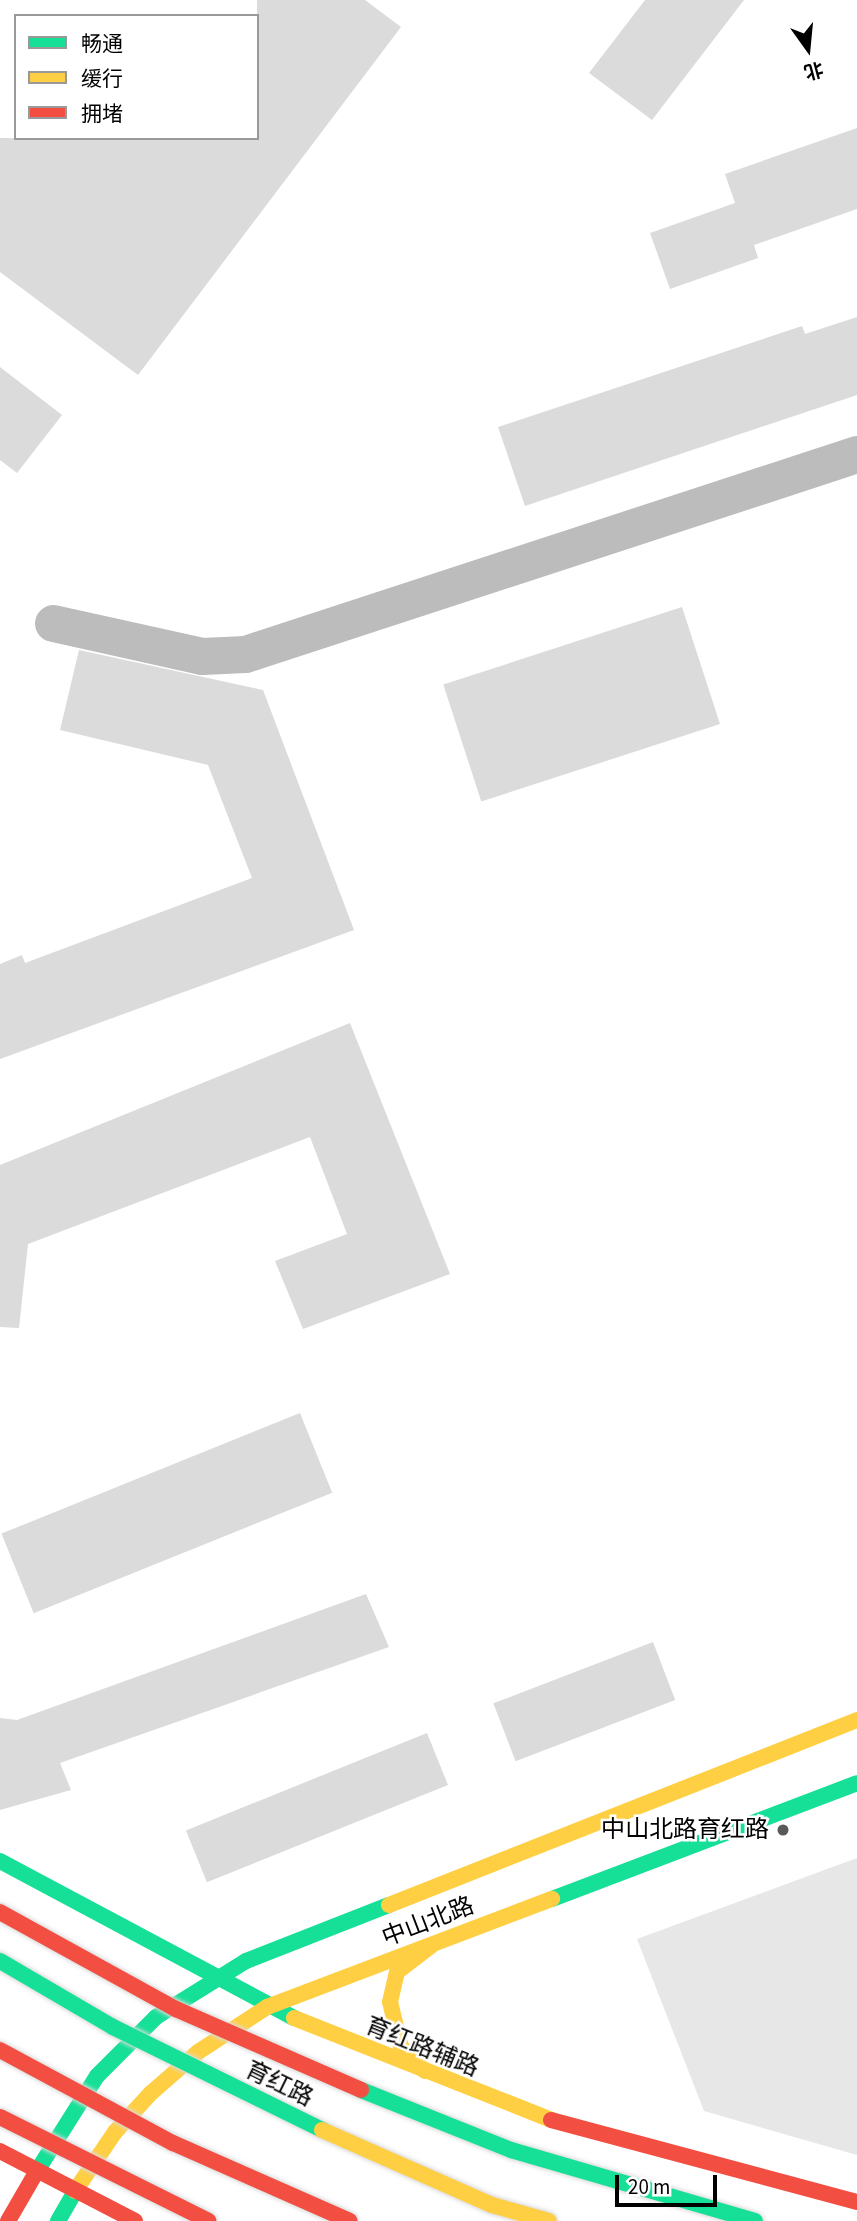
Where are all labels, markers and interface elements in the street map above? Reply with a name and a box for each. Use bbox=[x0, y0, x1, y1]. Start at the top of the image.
legend bbox=[14, 14, 259, 140]
north arrow bbox=[773, 14, 843, 84]
text: 畅通 bbox=[81, 29, 123, 59]
text: 北 bbox=[801, 54, 826, 85]
text: 缓行 bbox=[81, 64, 123, 94]
text: 拥堵 bbox=[81, 99, 123, 129]
place label: 中山北路育红路 bbox=[601, 1816, 769, 1844]
marker: 中山北路育红路 bbox=[775, 1822, 791, 1838]
street label: 中山北路 bbox=[378, 1891, 478, 1953]
street label: 育红路辅路 bbox=[361, 2011, 483, 2083]
street label: 育红路 bbox=[240, 2055, 318, 2113]
scale bar bbox=[619, 2162, 720, 2206]
text: 20 m bbox=[628, 2172, 670, 2202]

